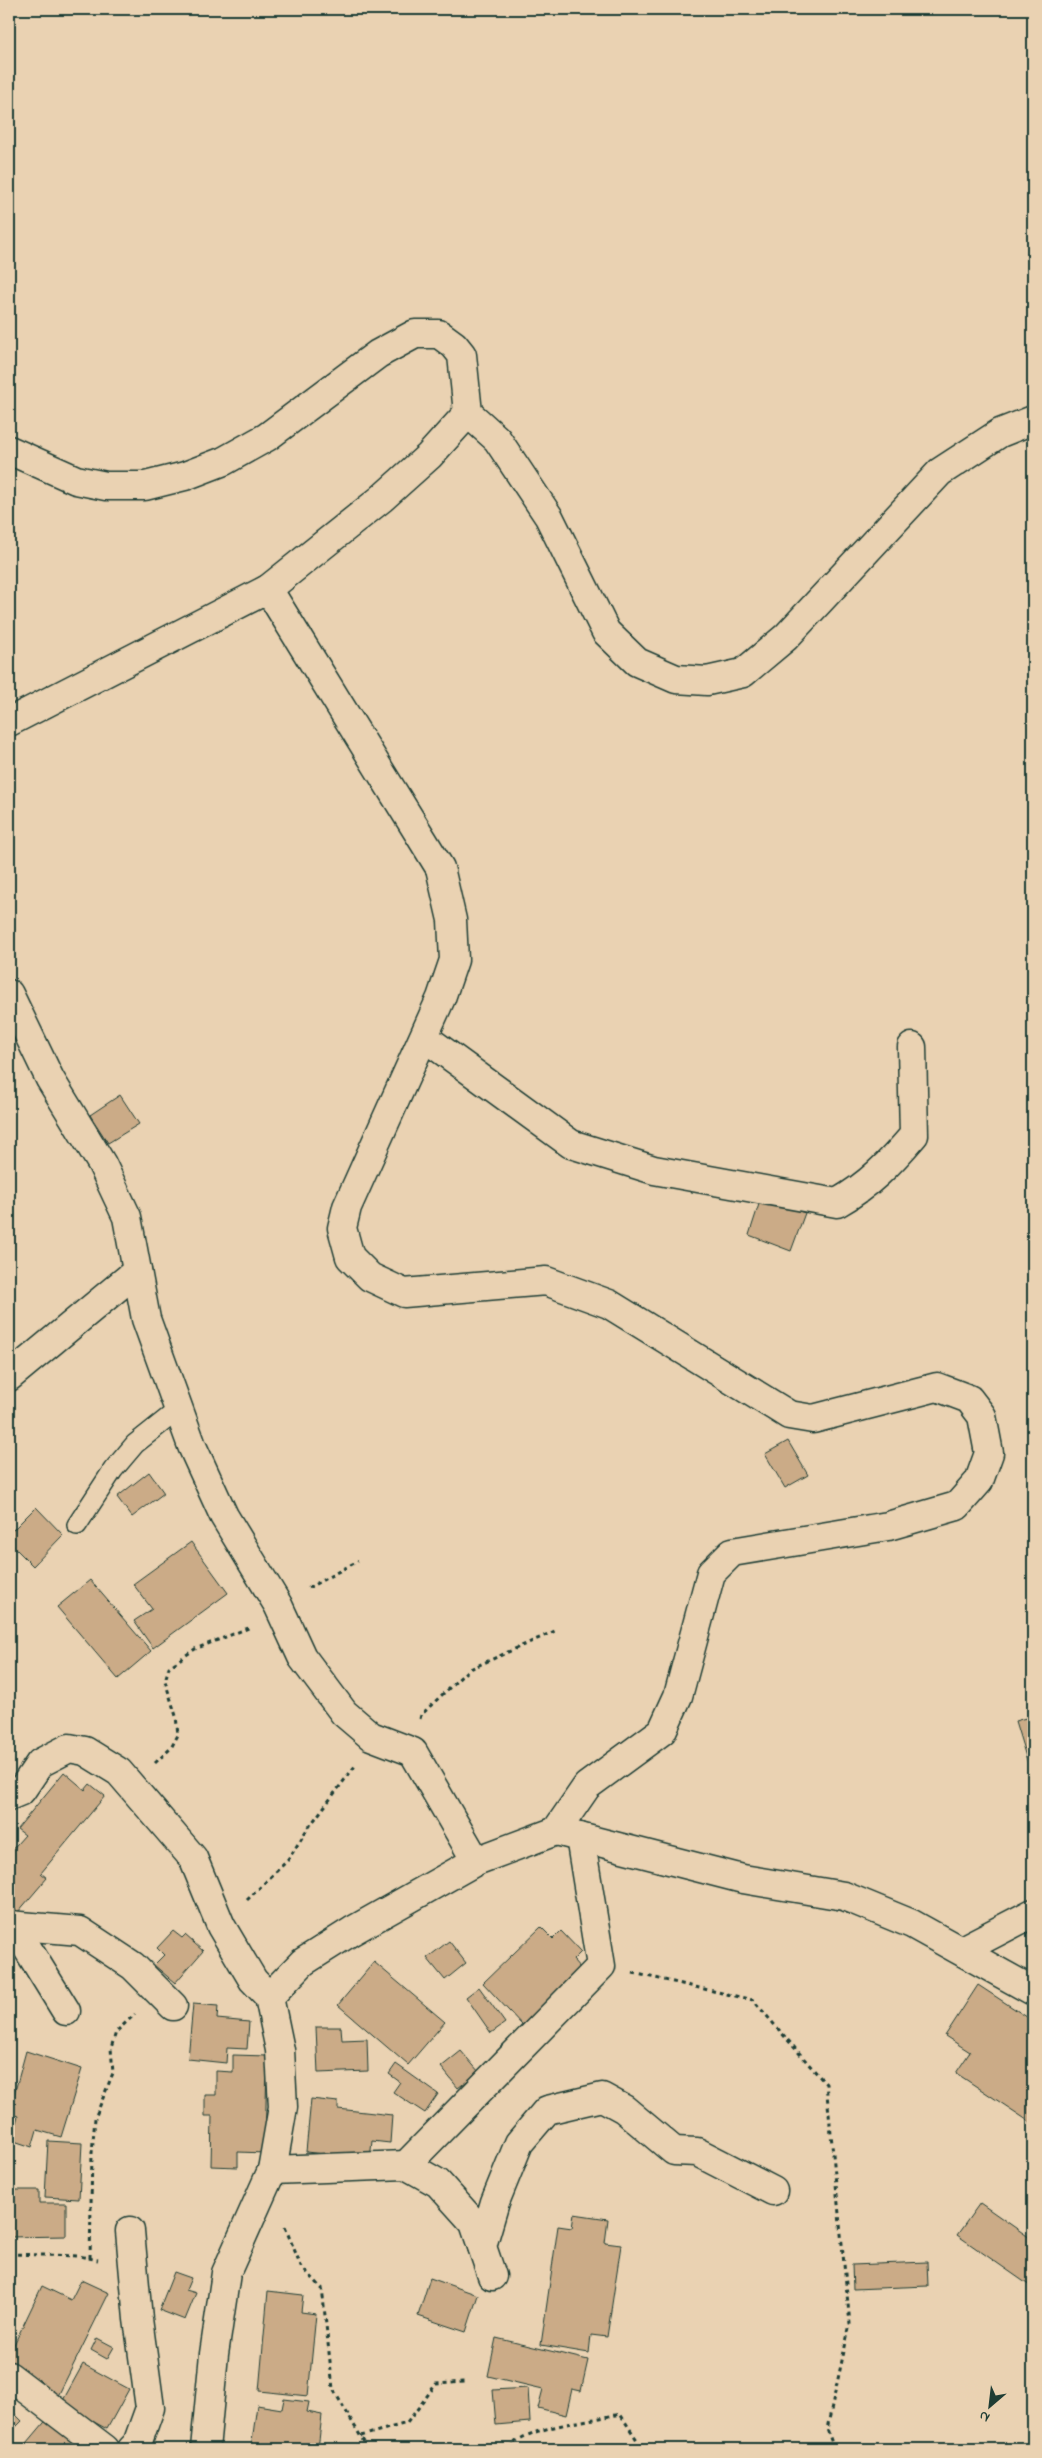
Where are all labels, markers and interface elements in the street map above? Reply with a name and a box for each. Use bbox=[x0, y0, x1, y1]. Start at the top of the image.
north arrow bbox=[964, 2380, 1014, 2430]
text: N bbox=[975, 2405, 994, 2428]

